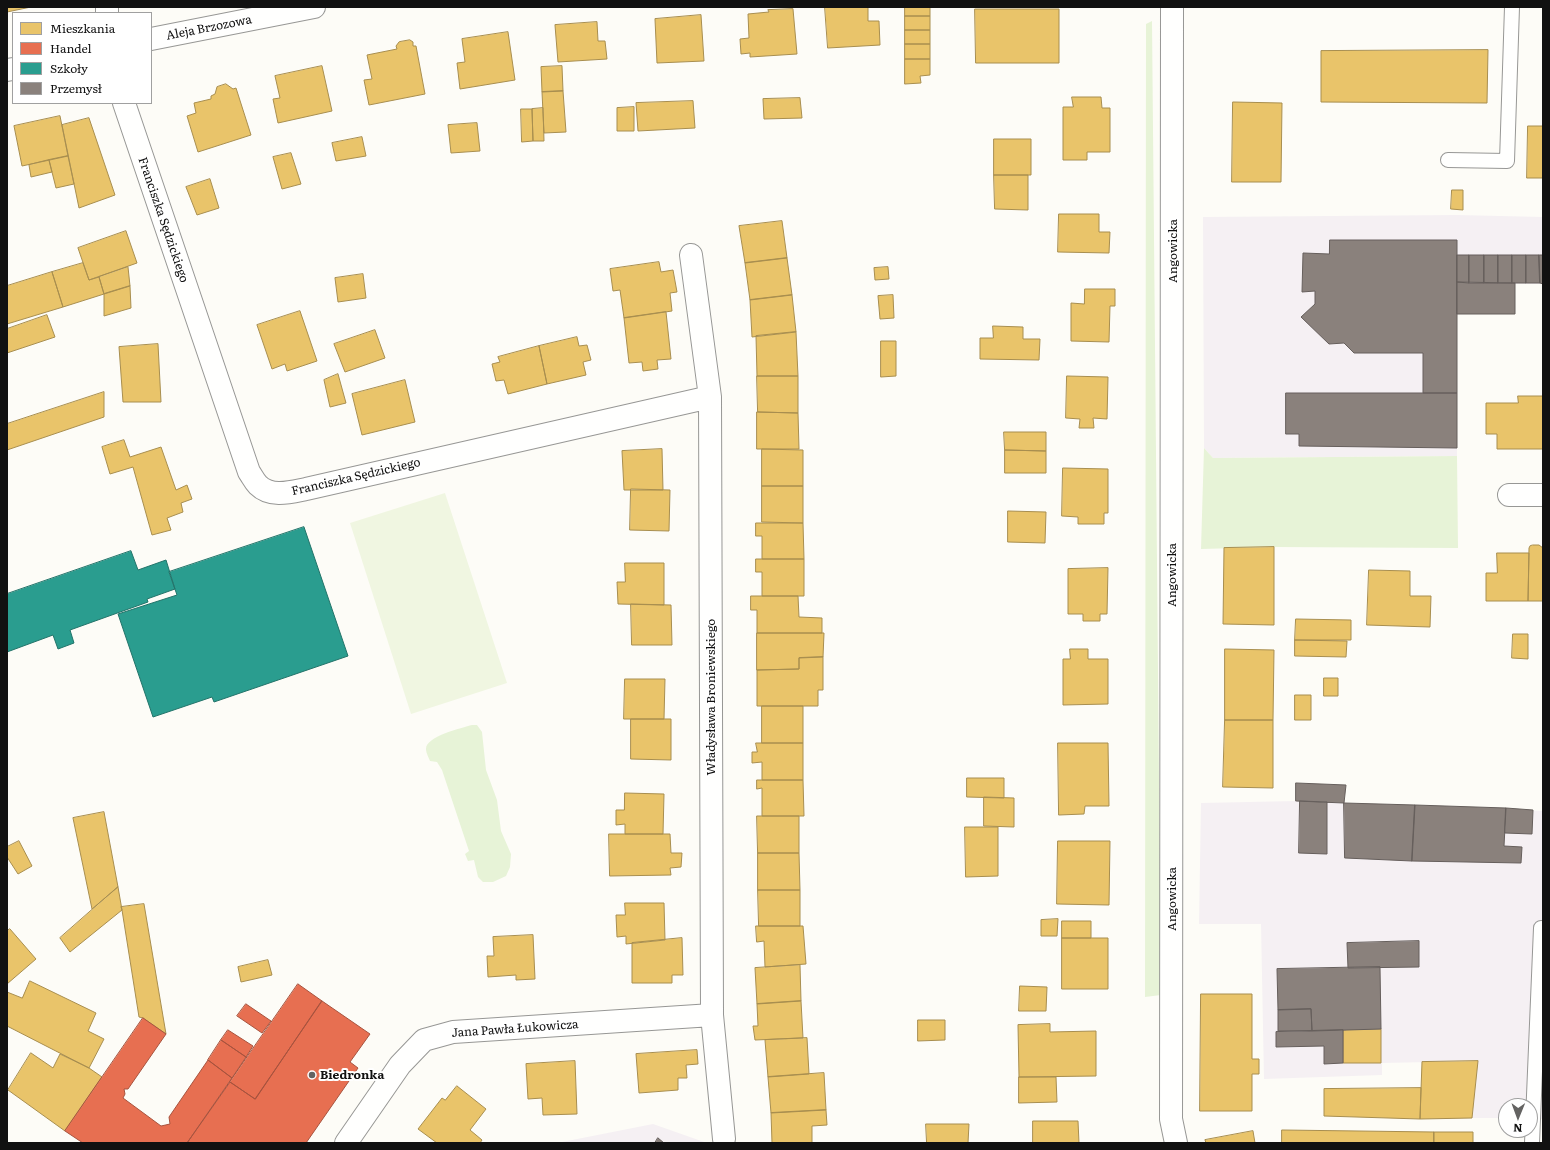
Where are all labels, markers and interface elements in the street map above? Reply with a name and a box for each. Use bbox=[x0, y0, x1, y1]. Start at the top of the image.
legend bbox=[12, 12, 152, 104]
street label: Aleja Brzozowa bbox=[165, 13, 253, 43]
text: Mieszkania bbox=[50, 19, 115, 37]
text: Handel bbox=[50, 39, 92, 57]
text: Szkoły bbox=[50, 59, 88, 77]
text: Przemysł bbox=[50, 79, 102, 97]
street label: Franciszka Sędzickiego bbox=[135, 155, 191, 285]
street label: Angowicka bbox=[1166, 219, 1180, 283]
street label: Franciszka Sędzickiego bbox=[290, 455, 422, 499]
street label: Angowicka bbox=[1165, 543, 1179, 607]
street label: Władysława Broniewskiego bbox=[704, 619, 718, 775]
street label: Angowicka bbox=[1165, 867, 1179, 931]
street label: Jana Pawła Łukowicza bbox=[451, 1017, 579, 1041]
place label: Biedronka bbox=[320, 1068, 384, 1082]
marker: Biedronka bbox=[307, 1070, 317, 1080]
north arrow bbox=[1498, 1098, 1538, 1138]
text: N bbox=[1513, 1121, 1523, 1137]

